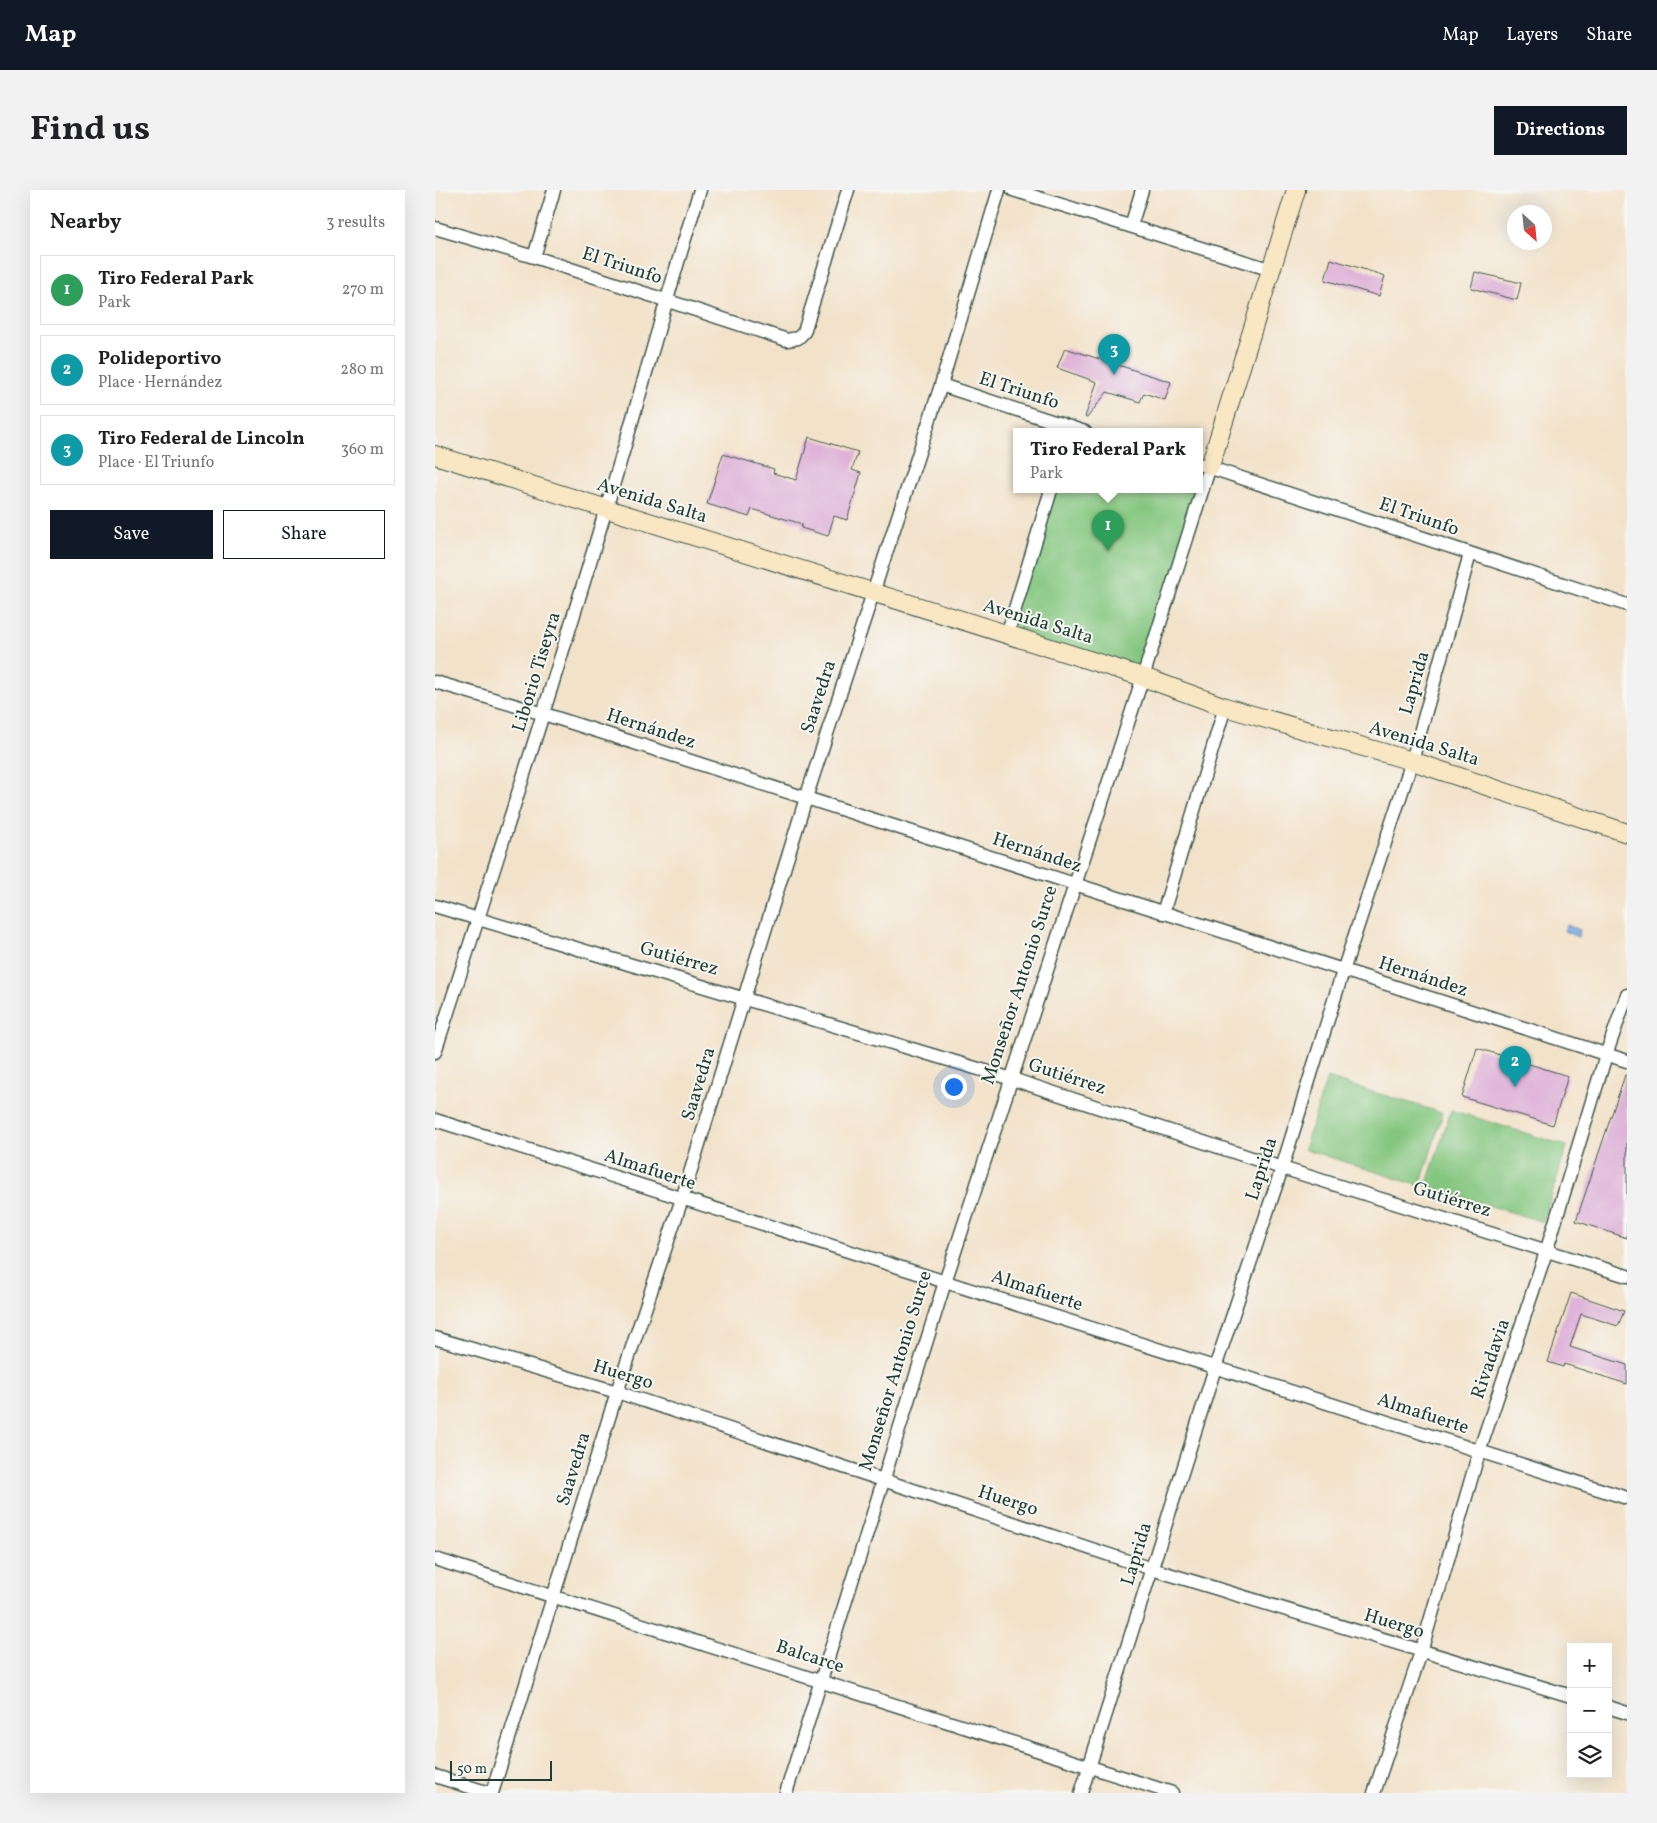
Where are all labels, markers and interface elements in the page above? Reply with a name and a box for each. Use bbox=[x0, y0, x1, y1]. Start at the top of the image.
text: Map bbox=[25, 18, 76, 52]
text: Map bbox=[1442, 23, 1478, 48]
text: Layers bbox=[1506, 23, 1558, 48]
text: Share bbox=[1586, 23, 1632, 48]
text: Find us bbox=[30, 106, 150, 154]
button: Directions bbox=[1494, 106, 1627, 155]
north arrow bbox=[1507, 205, 1552, 250]
text: Nearby bbox=[50, 208, 121, 237]
text: 3 results bbox=[326, 212, 385, 234]
street label: El Triunfo bbox=[578, 241, 666, 291]
text: Tiro Federal Park bbox=[98, 266, 254, 292]
text: 1 bbox=[64, 279, 70, 301]
text: 270 m bbox=[342, 279, 384, 301]
text: Park bbox=[98, 292, 131, 314]
pin: 3 bbox=[1098, 334, 1130, 375]
text: Polideportivo bbox=[98, 346, 221, 372]
text: 2 bbox=[63, 359, 71, 381]
text: 280 m bbox=[340, 359, 384, 381]
street label: El Triunfo bbox=[975, 366, 1063, 416]
text: Place · Hernández bbox=[98, 372, 222, 394]
text: Tiro Federal de Lincoln bbox=[98, 426, 305, 452]
popup bbox=[1013, 428, 1203, 493]
text: Tiro Federal Park bbox=[1030, 437, 1186, 463]
text: 3 bbox=[63, 439, 71, 461]
text: 360 m bbox=[341, 439, 384, 461]
text: Place · El Triunfo bbox=[98, 452, 214, 474]
text: Park bbox=[1030, 463, 1063, 485]
street label: Avenida Salta bbox=[594, 472, 710, 530]
street label: El Triunfo bbox=[1376, 491, 1462, 543]
button: Save bbox=[50, 510, 213, 559]
button: Share bbox=[223, 510, 385, 559]
pin: 1 bbox=[1092, 510, 1124, 551]
street label: Avenida Salta bbox=[980, 593, 1096, 651]
street label: Liborio Tiseyra bbox=[506, 609, 568, 735]
street label: Laprida bbox=[1394, 648, 1436, 718]
street label: Saavedra bbox=[795, 657, 843, 737]
street label: Hernández bbox=[603, 702, 699, 756]
street label: Avenida Salta bbox=[1366, 715, 1482, 773]
street label: Hernández bbox=[989, 826, 1085, 880]
street label: Monseñor Antonio Surce bbox=[975, 882, 1065, 1088]
street label: Gutiérrez bbox=[637, 935, 721, 983]
street label: Hernández bbox=[1375, 950, 1471, 1004]
street label: Saavedra bbox=[675, 1044, 723, 1124]
pin: 2 bbox=[1499, 1046, 1531, 1087]
street label: Gutiérrez bbox=[1025, 1052, 1109, 1102]
your location bbox=[941, 1074, 967, 1100]
street label: Laprida bbox=[1240, 1134, 1284, 1204]
street label: Almafuerte bbox=[601, 1143, 699, 1197]
street label: Gutiérrez bbox=[1410, 1176, 1494, 1224]
street label: Almafuerte bbox=[988, 1264, 1086, 1318]
street label: Monseñor Antonio Surce bbox=[853, 1268, 939, 1474]
street label: Rivadavia bbox=[1465, 1316, 1517, 1402]
street label: Huergo bbox=[590, 1354, 656, 1396]
street label: Almafuerte bbox=[1374, 1387, 1472, 1441]
street label: Saavedra bbox=[550, 1429, 598, 1509]
street label: Huergo bbox=[975, 1479, 1041, 1523]
street label: Laprida bbox=[1115, 1519, 1159, 1589]
street label: Huergo bbox=[1361, 1603, 1427, 1645]
street label: Balcarce bbox=[773, 1634, 847, 1680]
map controls bbox=[1567, 1643, 1612, 1778]
button: + bbox=[1567, 1643, 1612, 1688]
button: − bbox=[1567, 1688, 1612, 1733]
button: layers bbox=[1567, 1733, 1612, 1778]
scale bar bbox=[450, 1758, 553, 1781]
text: 50 m bbox=[457, 1760, 487, 1779]

